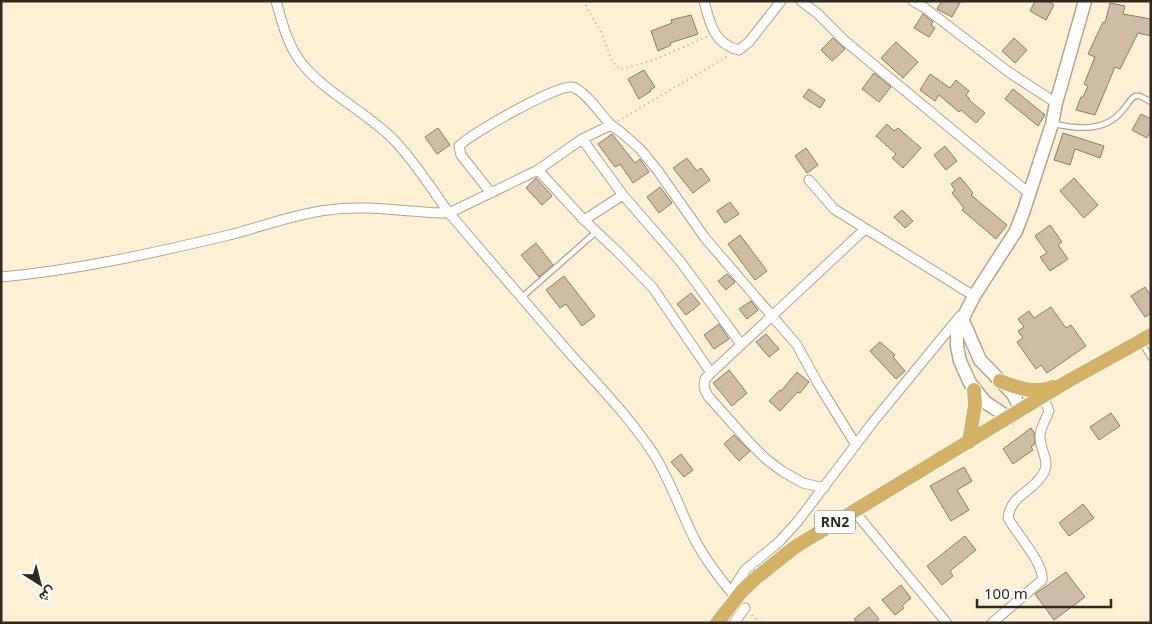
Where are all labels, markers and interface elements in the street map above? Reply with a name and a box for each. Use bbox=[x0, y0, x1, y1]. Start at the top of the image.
road number: RN2 bbox=[815, 511, 855, 534]
north arrow bbox=[15, 559, 65, 609]
scale bar bbox=[977, 576, 1111, 608]
text: ش bbox=[35, 582, 60, 608]
text: 100 m bbox=[984, 583, 1028, 603]

